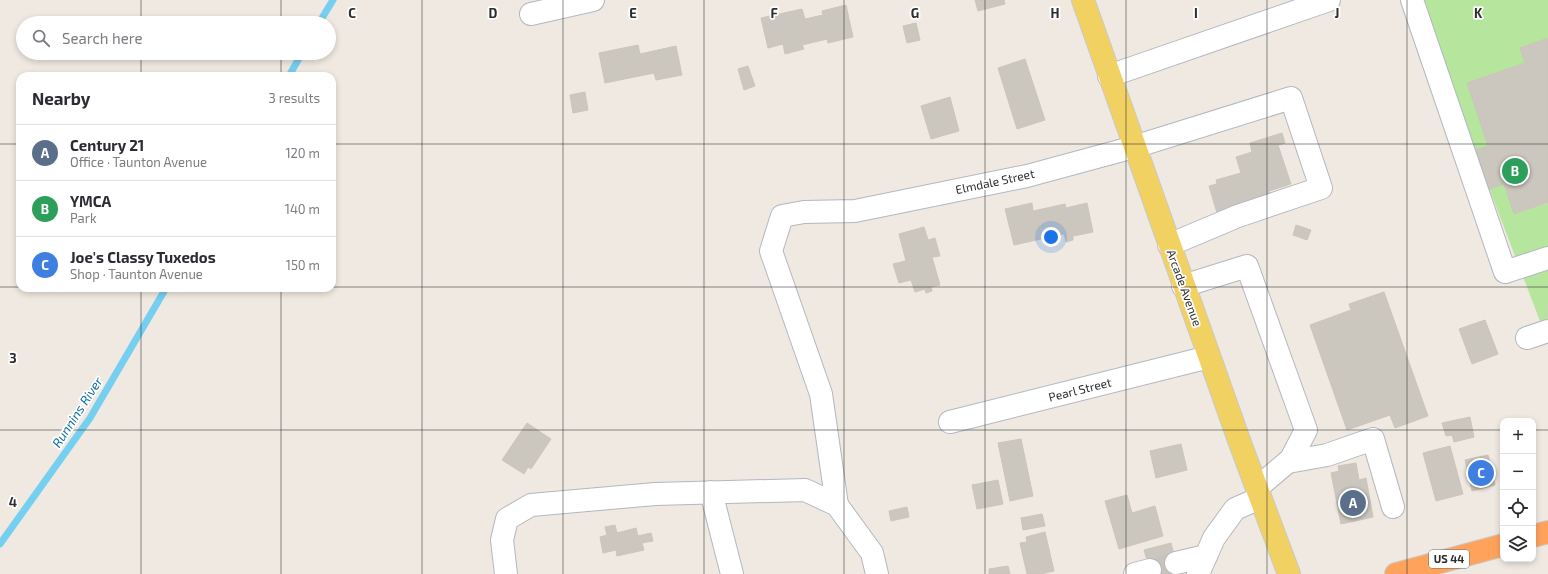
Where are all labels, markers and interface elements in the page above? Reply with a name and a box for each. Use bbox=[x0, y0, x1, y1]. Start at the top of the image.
text: C bbox=[348, 5, 356, 21]
text: D bbox=[489, 5, 498, 21]
text: E bbox=[629, 5, 637, 21]
text: F bbox=[770, 5, 778, 21]
text: G bbox=[911, 5, 919, 21]
text: H bbox=[1051, 5, 1060, 21]
text: I bbox=[1194, 5, 1198, 21]
text: J bbox=[1335, 5, 1339, 21]
text: K bbox=[1474, 5, 1483, 21]
search box bbox=[16, 16, 336, 60]
icon: search bbox=[30, 27, 52, 49]
text: Search here bbox=[62, 29, 143, 47]
text: Nearby bbox=[32, 88, 90, 108]
text: 3 results bbox=[269, 90, 320, 106]
text: Century 21 bbox=[70, 136, 144, 154]
text: A bbox=[41, 145, 49, 161]
text: 120 m bbox=[285, 145, 320, 161]
text: Office · Taunton Avenue bbox=[70, 154, 207, 170]
pin: B bbox=[1502, 156, 1528, 186]
street label: Elmdale Street bbox=[954, 166, 1036, 196]
text: YMCA bbox=[70, 192, 111, 210]
text: B bbox=[41, 201, 49, 217]
text: 140 m bbox=[285, 201, 320, 217]
text: Park bbox=[70, 210, 97, 226]
your location bbox=[1041, 227, 1061, 247]
street label: Arcade Avenue bbox=[1165, 247, 1205, 328]
text: Joe's Classy Tuxedos bbox=[70, 248, 216, 266]
text: C bbox=[41, 257, 49, 273]
text: 150 m bbox=[286, 257, 320, 273]
text: Shop · Taunton Avenue bbox=[70, 266, 203, 282]
text: 3 bbox=[9, 350, 17, 366]
water label: Runnins River bbox=[48, 373, 106, 450]
street label: Pearl Street bbox=[1047, 374, 1113, 404]
map controls bbox=[1500, 418, 1536, 562]
button: + bbox=[1500, 418, 1536, 454]
button: − bbox=[1500, 454, 1536, 490]
pin: C bbox=[1468, 458, 1494, 488]
pin: A bbox=[1340, 488, 1366, 518]
button: locate bbox=[1500, 490, 1536, 526]
text: 4 bbox=[9, 494, 17, 510]
button: layers bbox=[1500, 526, 1536, 562]
road number: US 44 bbox=[1429, 550, 1469, 568]

